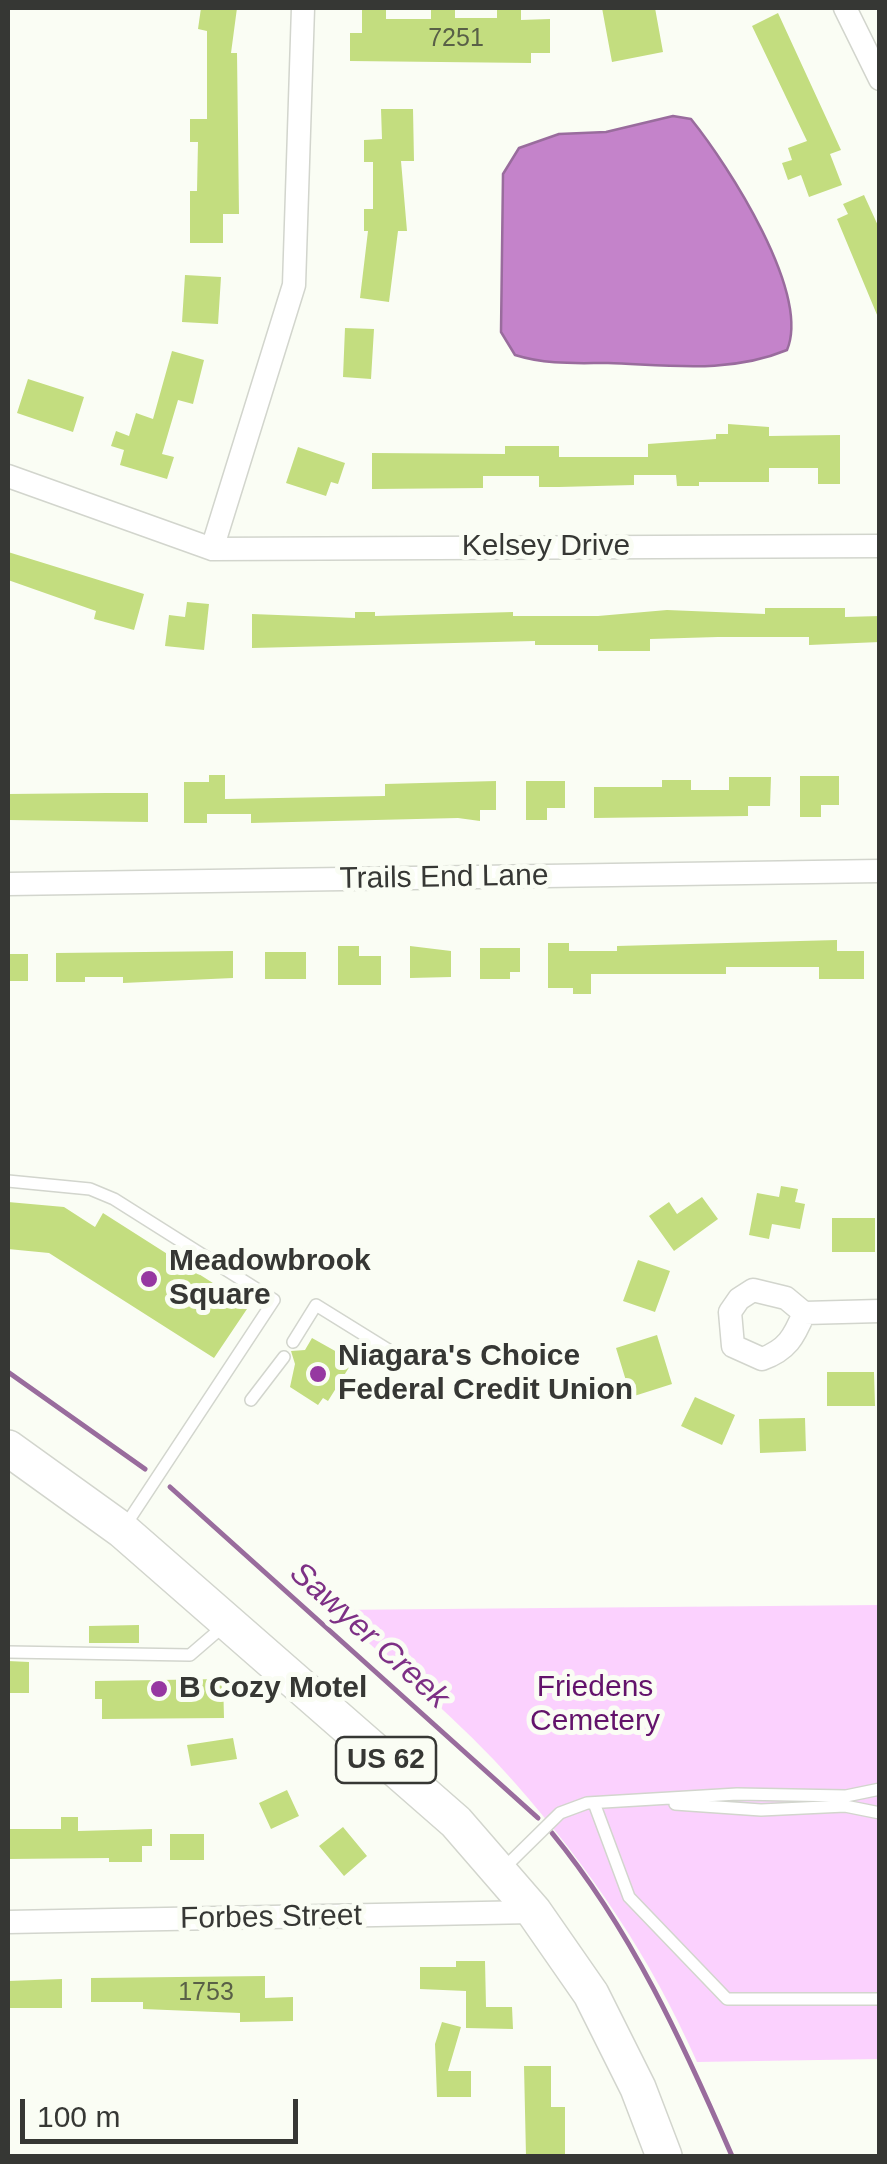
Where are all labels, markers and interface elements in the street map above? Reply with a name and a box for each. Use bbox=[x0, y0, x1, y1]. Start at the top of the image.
house number: 7251 bbox=[428, 24, 484, 54]
street label: Kelsey Drive bbox=[462, 529, 630, 565]
street label: Trails End Lane bbox=[339, 858, 549, 898]
place label: Meadowbrook Square bbox=[169, 1244, 371, 1314]
marker: Meadowbrook Square bbox=[138, 1268, 160, 1290]
place label: Niagara's Choice Federal Credit Union bbox=[338, 1339, 633, 1410]
marker: Niagara's Choice Federal Credit Union bbox=[307, 1363, 329, 1385]
water label: Sawyer Creek bbox=[281, 1554, 457, 1718]
park label: Friedens Cemetery bbox=[530, 1670, 660, 1740]
place label: B Cozy Motel bbox=[179, 1671, 367, 1707]
marker: B Cozy Motel bbox=[148, 1678, 170, 1700]
road number: US 62 bbox=[336, 1737, 436, 1783]
street label: Forbes Street bbox=[180, 1898, 362, 1938]
house number: 1753 bbox=[178, 1978, 234, 2008]
scale bar bbox=[25, 2079, 302, 2141]
text: 100 m bbox=[37, 2100, 120, 2133]

